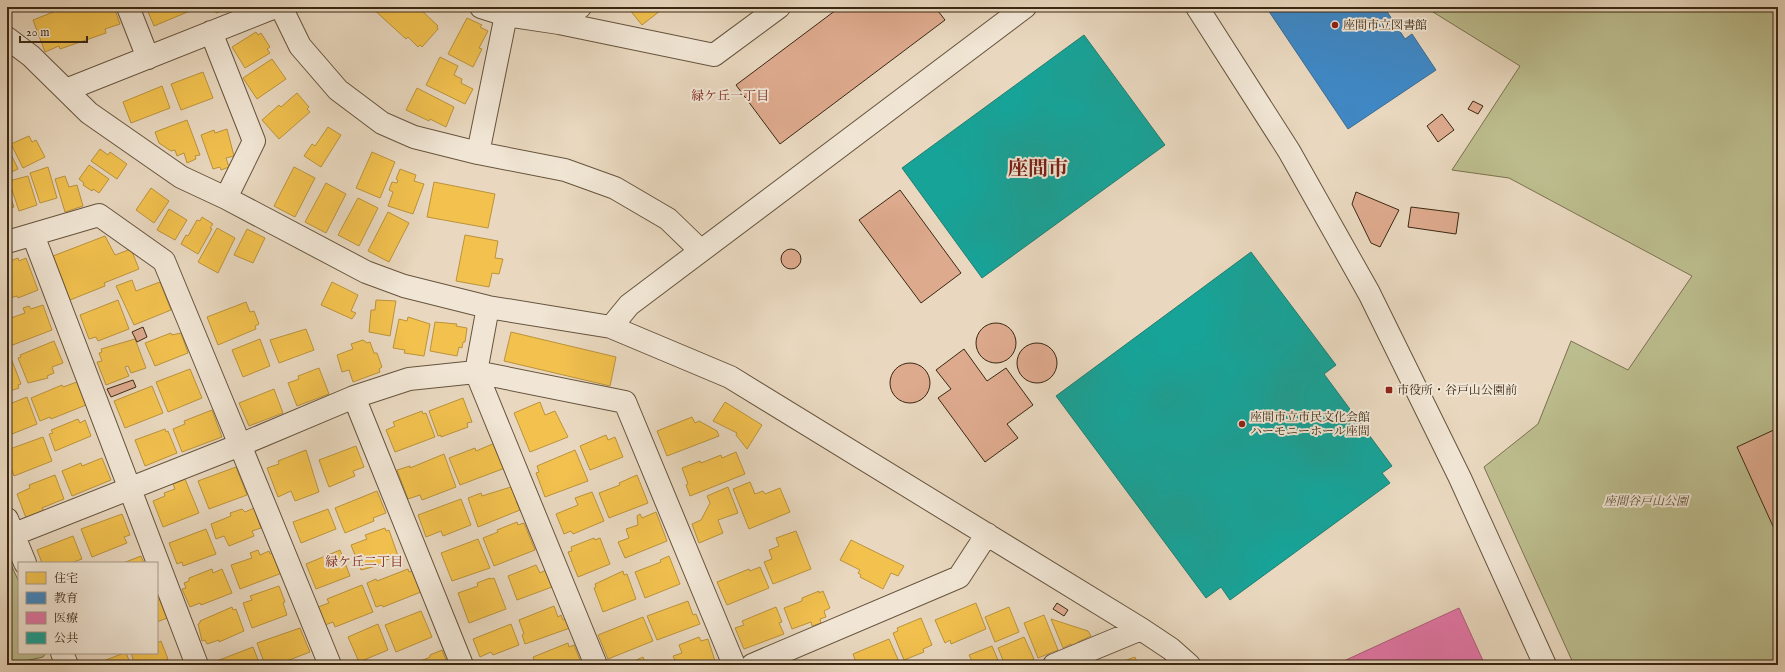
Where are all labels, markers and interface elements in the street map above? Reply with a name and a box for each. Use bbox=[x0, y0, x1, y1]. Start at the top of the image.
scale bar bbox=[20, 18, 87, 44]
place label: 座間市立図書館 bbox=[1343, 18, 1427, 33]
marker: 座間市立図書館 bbox=[1330, 20, 1340, 30]
text: 20 m bbox=[26, 25, 49, 40]
district label: 緑ケ丘一丁目 bbox=[691, 88, 769, 105]
district label: 座間市 bbox=[1008, 157, 1068, 182]
place label: 市役所・谷戸山公園前 bbox=[1397, 383, 1517, 398]
marker: 市役所・谷戸山公園前 bbox=[1384, 385, 1394, 395]
place label: 座間市立市民文化会館 ハーモニーホール座間 bbox=[1250, 410, 1370, 439]
marker: 座間市立市民文化会館 ハーモニーホール座間 bbox=[1237, 419, 1247, 429]
park label: 座間谷戸山公園 bbox=[1604, 494, 1690, 509]
district label: 緑ケ丘二丁目 bbox=[325, 554, 403, 571]
legend bbox=[18, 562, 158, 654]
text: 住宅 bbox=[54, 571, 78, 586]
text: 教育 bbox=[54, 591, 78, 606]
text: 医療 bbox=[54, 611, 78, 626]
text: 公共 bbox=[54, 631, 78, 646]

